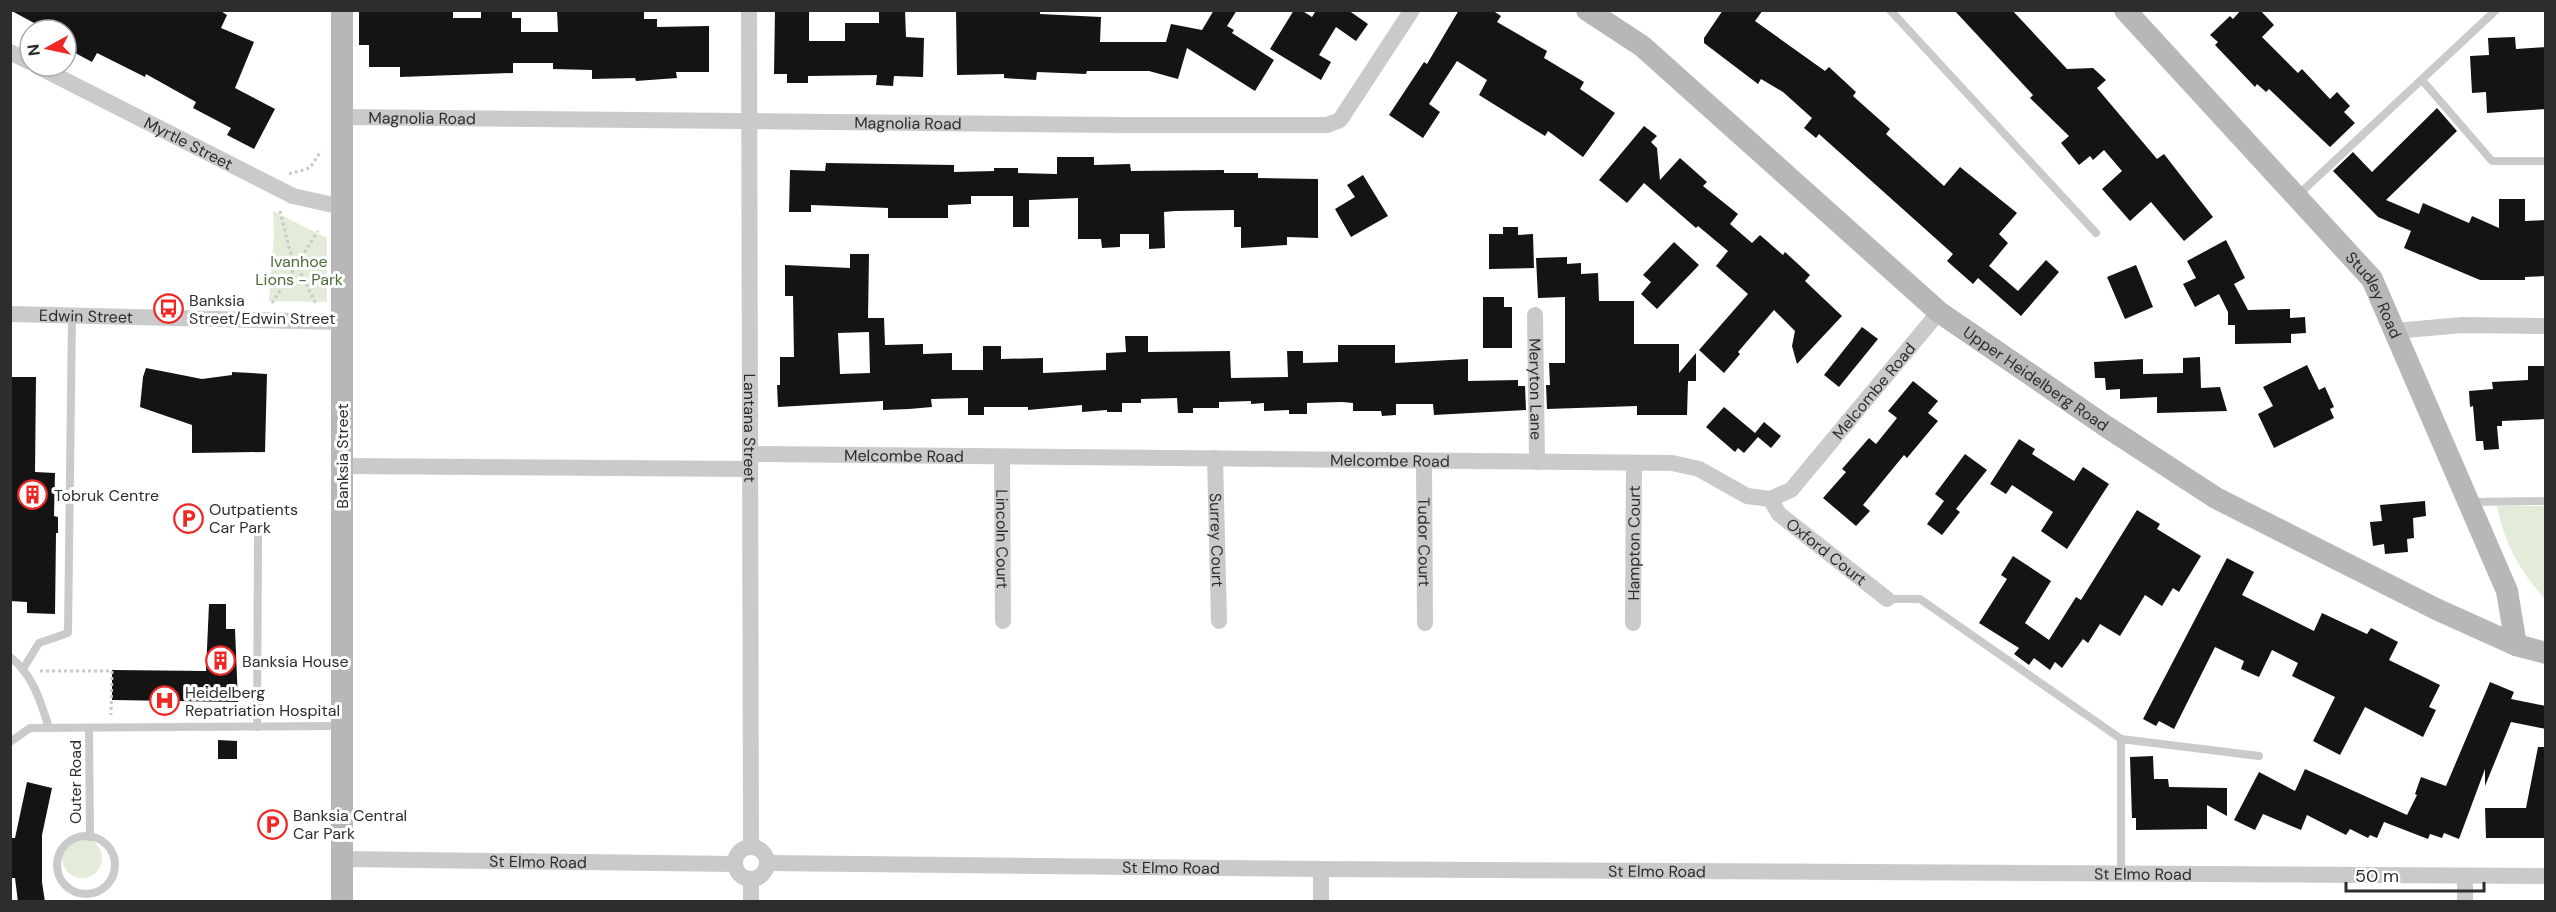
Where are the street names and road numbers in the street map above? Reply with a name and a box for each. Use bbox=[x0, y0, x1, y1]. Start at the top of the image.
street label: Magnolia Road bbox=[368, 107, 476, 129]
street label: Myrtle Street bbox=[140, 112, 236, 175]
street label: Magnolia Road bbox=[854, 112, 962, 134]
street label: Studley Road bbox=[2341, 247, 2406, 342]
street label: Edwin Street bbox=[39, 305, 133, 328]
street label: Upper Heidelberg Road bbox=[1959, 322, 2113, 436]
street label: Meryton Lane bbox=[1524, 338, 1547, 440]
street label: Melcombe Road bbox=[1828, 338, 1920, 444]
street label: Lantana Street bbox=[739, 374, 760, 482]
street label: Banksia Street bbox=[332, 403, 353, 509]
street label: Melcombe Road bbox=[844, 445, 964, 467]
street label: Melcombe Road bbox=[1330, 450, 1450, 472]
street label: Hampton Court bbox=[1623, 485, 1645, 601]
street label: Lincoln Court bbox=[991, 489, 1013, 589]
street label: Surrey Court bbox=[1205, 493, 1228, 587]
street label: Tudor Court bbox=[1413, 497, 1435, 587]
street label: Oxford Court bbox=[1782, 513, 1871, 590]
street label: Outer Road bbox=[65, 740, 86, 824]
street label: St Elmo Road bbox=[489, 851, 587, 873]
street label: St Elmo Road bbox=[1122, 857, 1220, 879]
street label: St Elmo Road bbox=[1608, 861, 1706, 882]
street label: St Elmo Road bbox=[2094, 863, 2192, 885]

